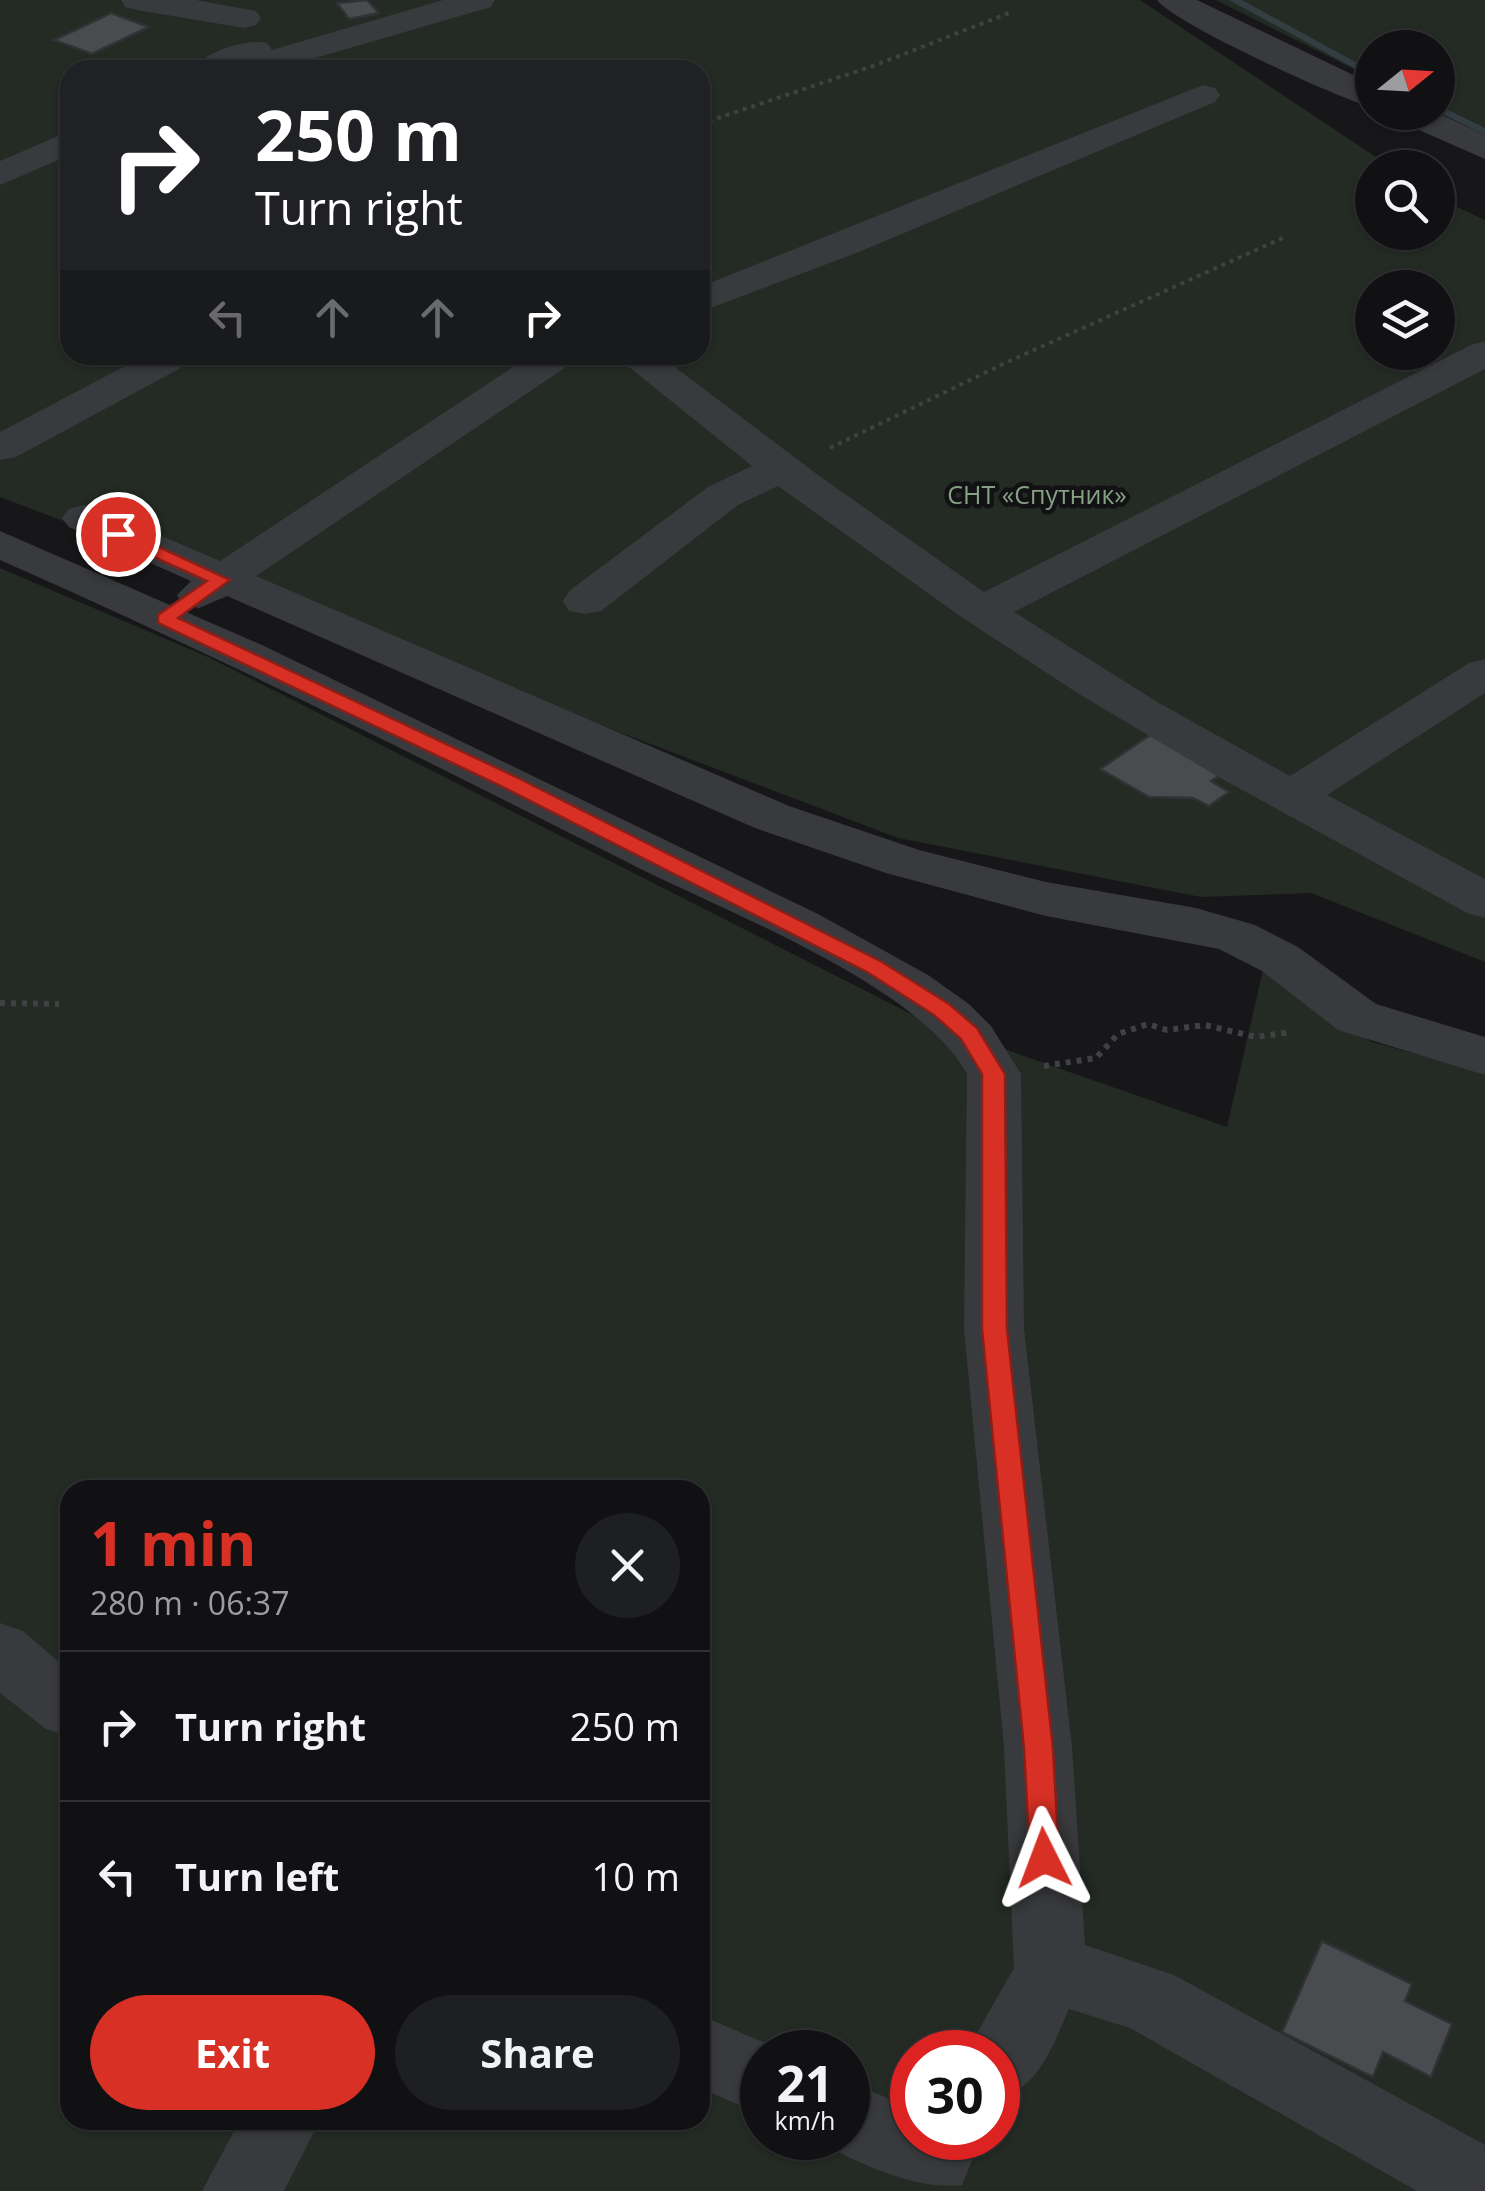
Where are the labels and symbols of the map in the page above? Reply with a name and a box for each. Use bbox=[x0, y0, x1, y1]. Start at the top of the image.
north arrow bbox=[1355, 30, 1455, 130]
park label: СНТ «Спутник» bbox=[947, 477, 1127, 511]
pin bbox=[76, 492, 161, 577]
position arrow bbox=[992, 1806, 1096, 1910]
speed limit sign: 30 bbox=[890, 2030, 1020, 2160]

